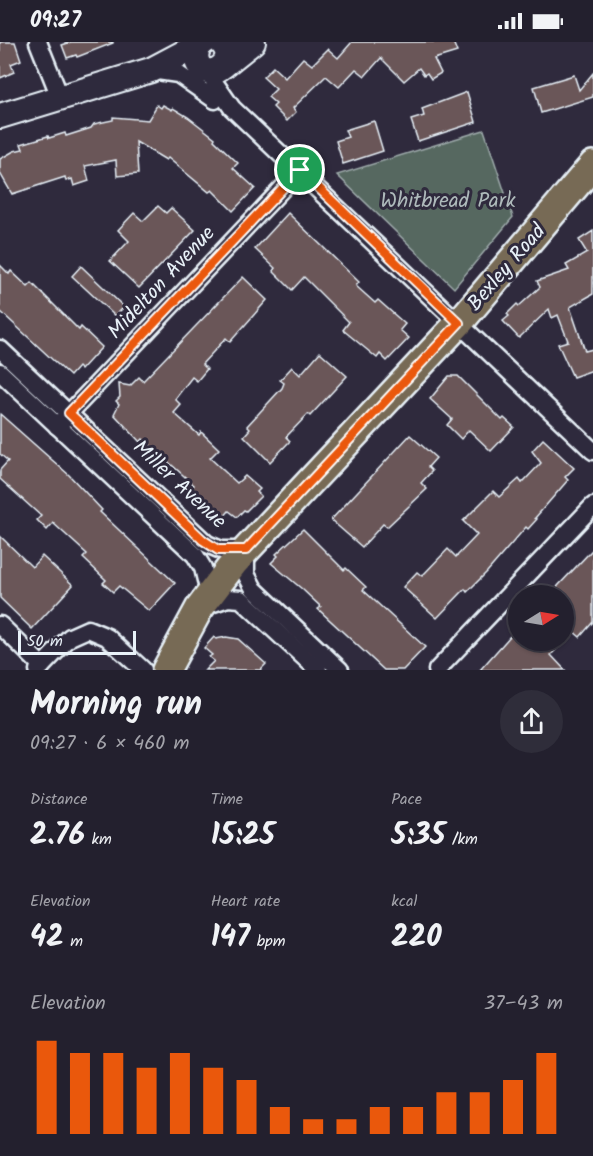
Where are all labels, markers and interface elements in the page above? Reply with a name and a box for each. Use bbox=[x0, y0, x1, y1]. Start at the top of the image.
text: 09:27 bbox=[30, 4, 81, 39]
pin bbox=[274, 144, 325, 195]
icon: arrive bbox=[283, 153, 316, 186]
park label: Whitbread Park bbox=[380, 185, 516, 218]
street label: Bexley Road bbox=[460, 216, 555, 319]
street label: Midelton Avenue bbox=[100, 218, 224, 348]
street label: Miller Avenue bbox=[124, 433, 234, 538]
north arrow bbox=[508, 585, 574, 651]
map controls bbox=[508, 585, 574, 651]
scale bar bbox=[18, 628, 136, 656]
text: 50 m bbox=[27, 629, 63, 654]
text: Morning run bbox=[30, 679, 202, 732]
button: share bbox=[500, 690, 563, 753]
text: 09:27 · 6 × 460 m bbox=[30, 728, 189, 760]
text: Distance bbox=[30, 787, 88, 812]
text: Time bbox=[211, 787, 243, 812]
text: Pace bbox=[391, 787, 422, 812]
text: 2.76 bbox=[30, 812, 85, 860]
text: 15:25 bbox=[211, 812, 275, 860]
text: 5:35 bbox=[391, 812, 445, 860]
text: km bbox=[85, 827, 112, 852]
text: /km bbox=[445, 827, 478, 852]
text: Elevation bbox=[30, 889, 91, 914]
text: Heart rate bbox=[211, 889, 280, 914]
text: kcal bbox=[391, 889, 417, 914]
text: 42 bbox=[30, 914, 64, 962]
text: 147 bbox=[211, 914, 250, 962]
text: 220 bbox=[391, 914, 442, 962]
text: m bbox=[64, 929, 83, 954]
text: bpm bbox=[250, 929, 285, 954]
text: Elevation bbox=[30, 988, 106, 1020]
text: 37–43 m bbox=[484, 988, 563, 1020]

